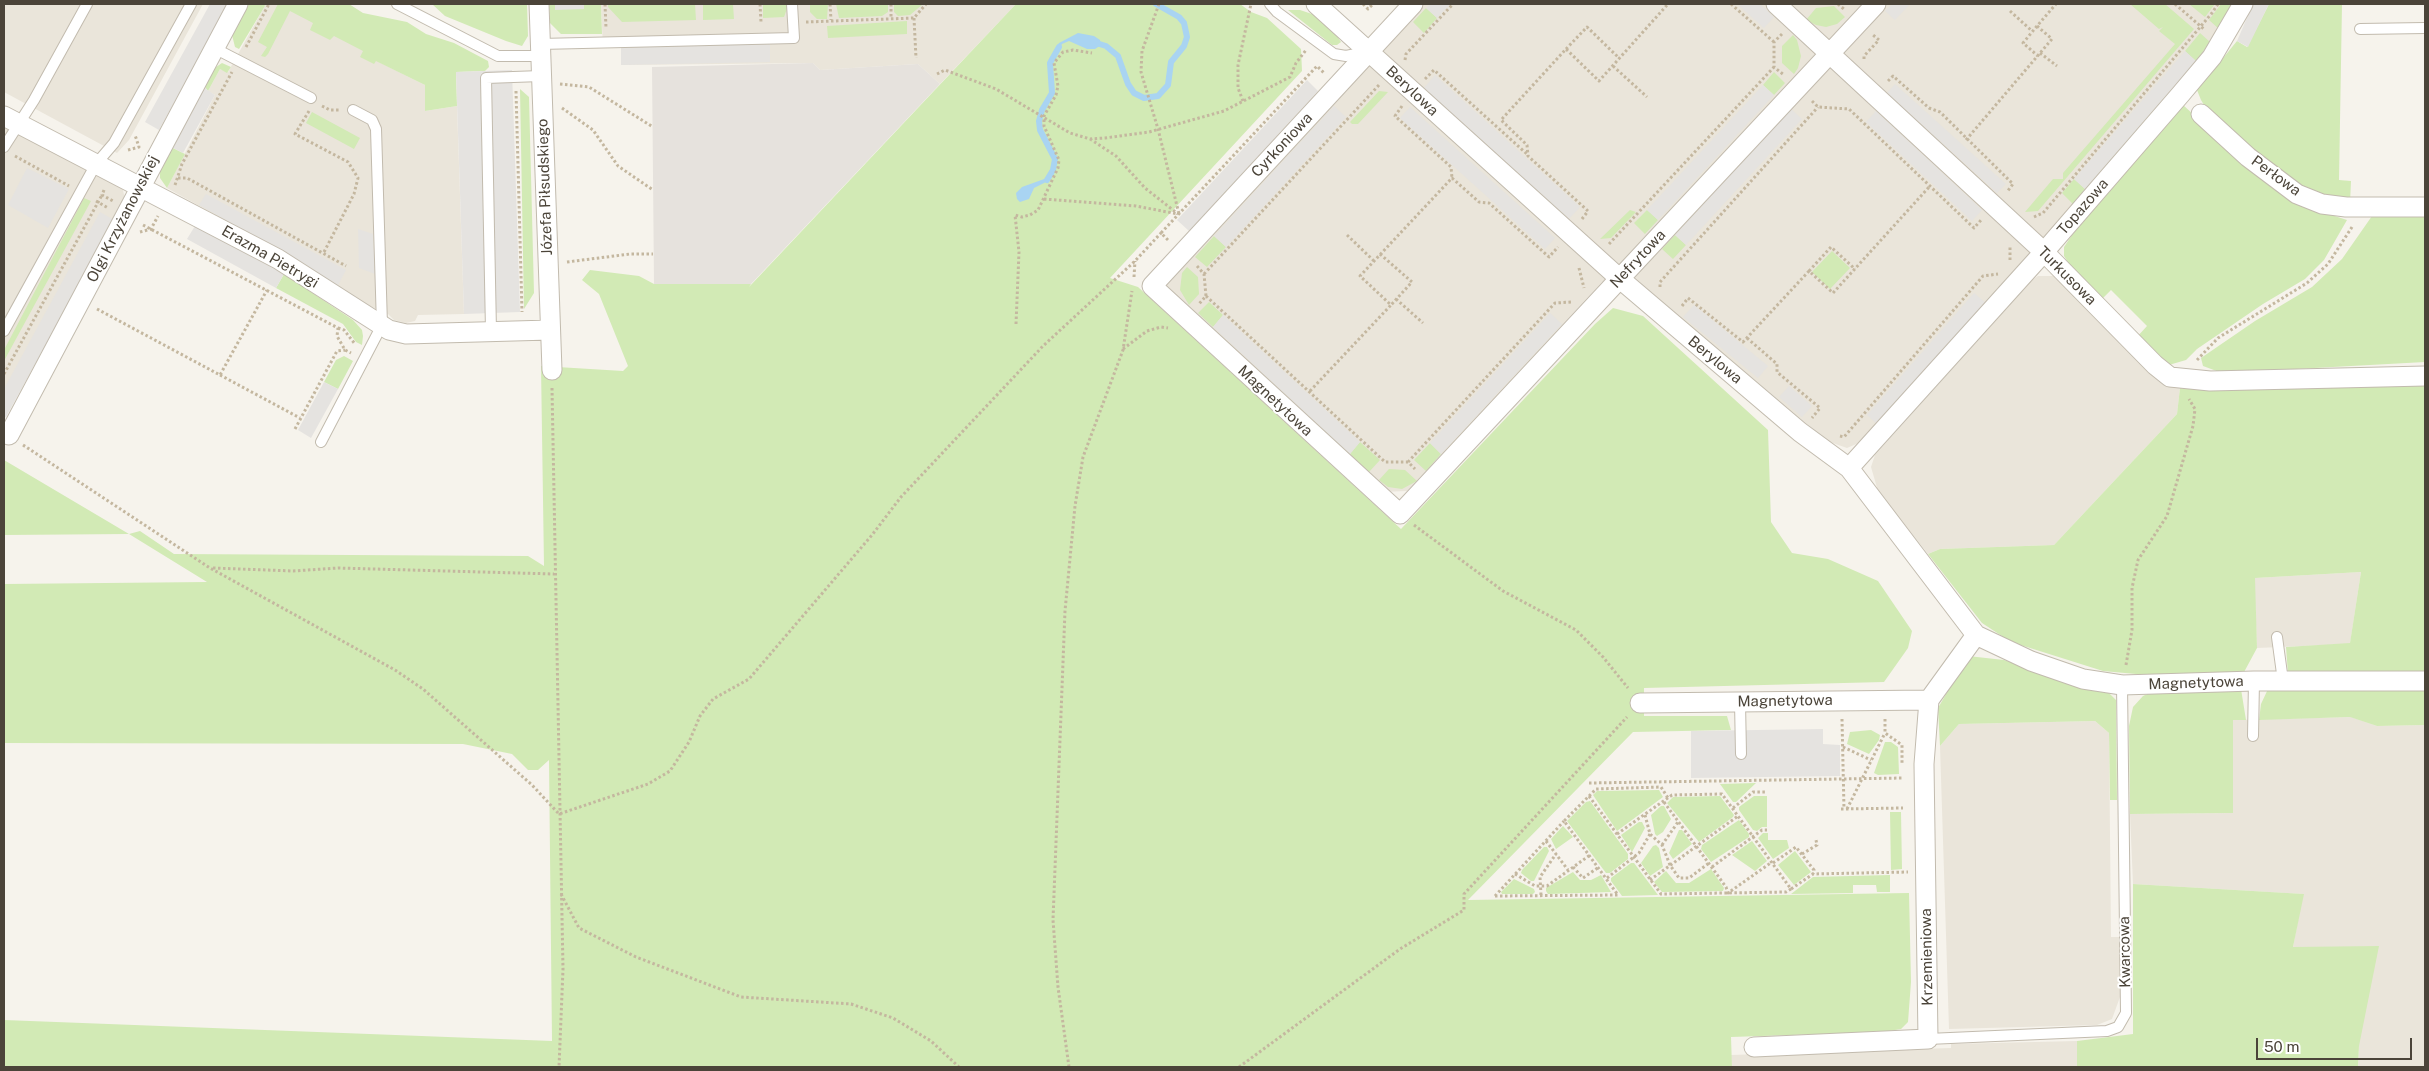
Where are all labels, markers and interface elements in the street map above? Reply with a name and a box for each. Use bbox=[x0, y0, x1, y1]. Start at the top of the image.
street label: Berylowa bbox=[1382, 62, 1442, 120]
street label: Cyrkoniowa bbox=[1248, 109, 1316, 181]
street label: Józefa Piłsudskiego bbox=[534, 118, 556, 256]
street label: Perłowa bbox=[2248, 152, 2304, 200]
street label: Olgi Krzyżanowskiej bbox=[83, 153, 163, 285]
street label: Topazowa bbox=[2054, 175, 2112, 239]
street label: Erazma Pietrygi bbox=[218, 222, 322, 292]
street label: Nefrytowa bbox=[1606, 226, 1670, 292]
street label: Turkusowa bbox=[2034, 243, 2100, 309]
street label: Berylowa bbox=[1684, 332, 1746, 388]
street label: Magnetytowa bbox=[1234, 362, 1316, 440]
street label: Magnetytowa bbox=[2148, 672, 2244, 694]
street label: Magnetytowa bbox=[1737, 691, 1833, 711]
street label: Krzemieniowa bbox=[1917, 908, 1937, 1006]
street label: Kwarcowa bbox=[2115, 916, 2135, 988]
scale bar bbox=[2259, 1028, 2415, 1060]
text: 50 m bbox=[2264, 1038, 2299, 1055]

